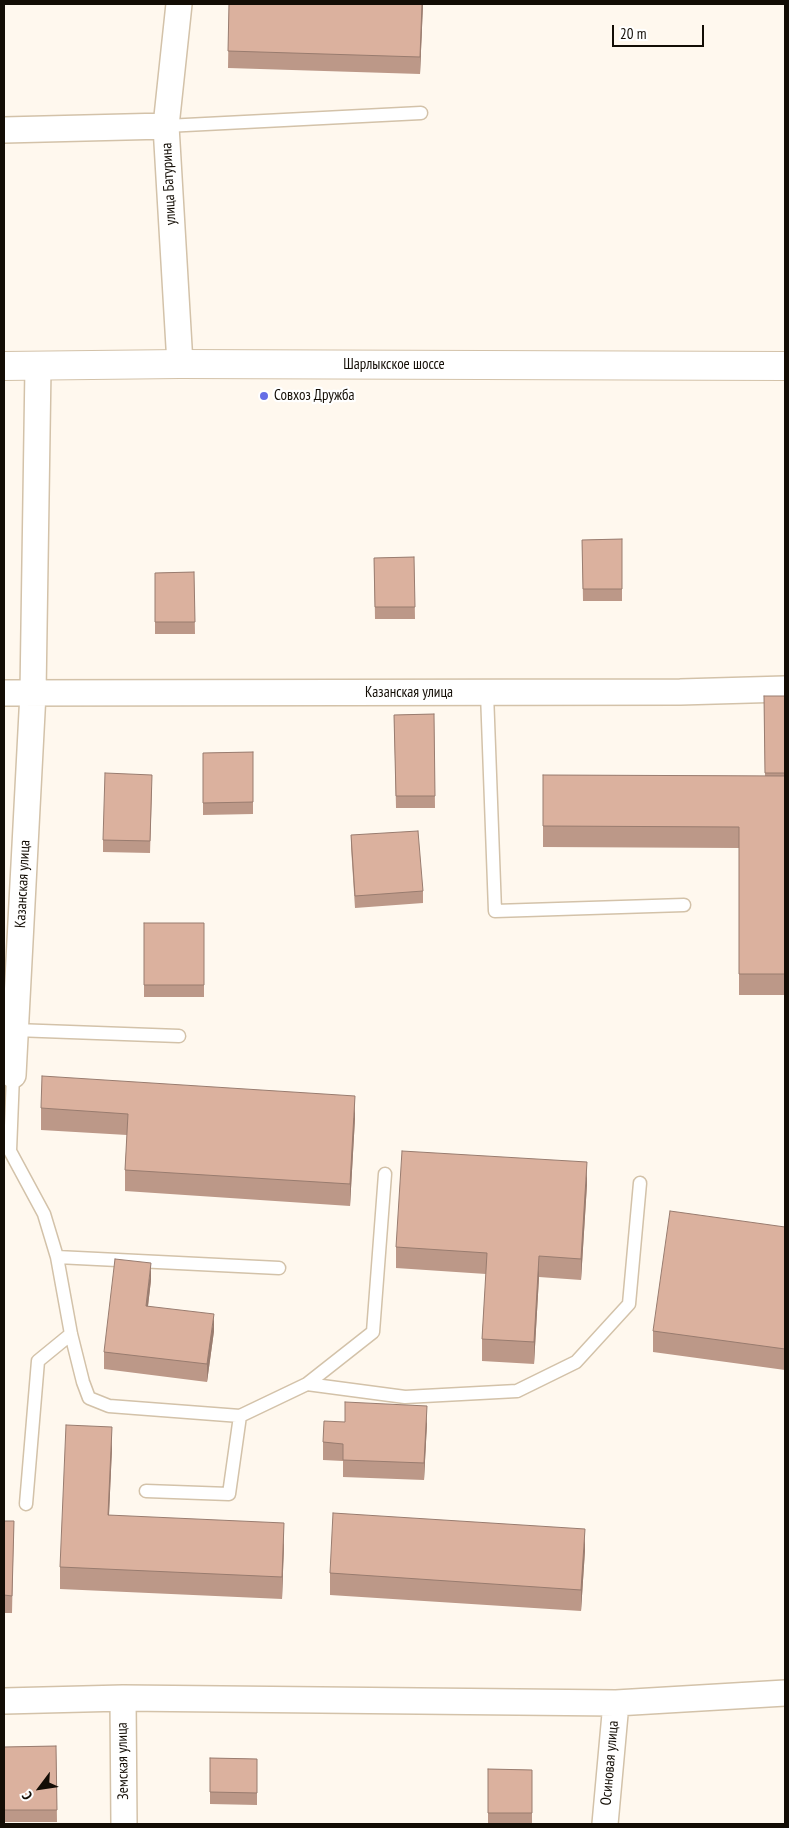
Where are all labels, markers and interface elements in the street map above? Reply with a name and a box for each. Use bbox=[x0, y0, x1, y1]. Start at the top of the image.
scale bar bbox=[614, 15, 706, 47]
text: 20 m bbox=[620, 24, 646, 43]
street label: улица Батурина bbox=[158, 142, 180, 226]
street label: Шарлыкское шоссе bbox=[343, 356, 445, 374]
place label: Совхоз Дружба bbox=[274, 387, 355, 405]
marker: Совхоз Дружба bbox=[258, 390, 270, 402]
street label: Казанская улица bbox=[365, 684, 453, 702]
street label: Казанская улица bbox=[12, 840, 34, 928]
street label: Осиновая улица bbox=[597, 1720, 623, 1806]
street label: Земская улица bbox=[113, 1722, 133, 1800]
north arrow bbox=[15, 1763, 65, 1813]
text: С bbox=[18, 1788, 37, 1803]

